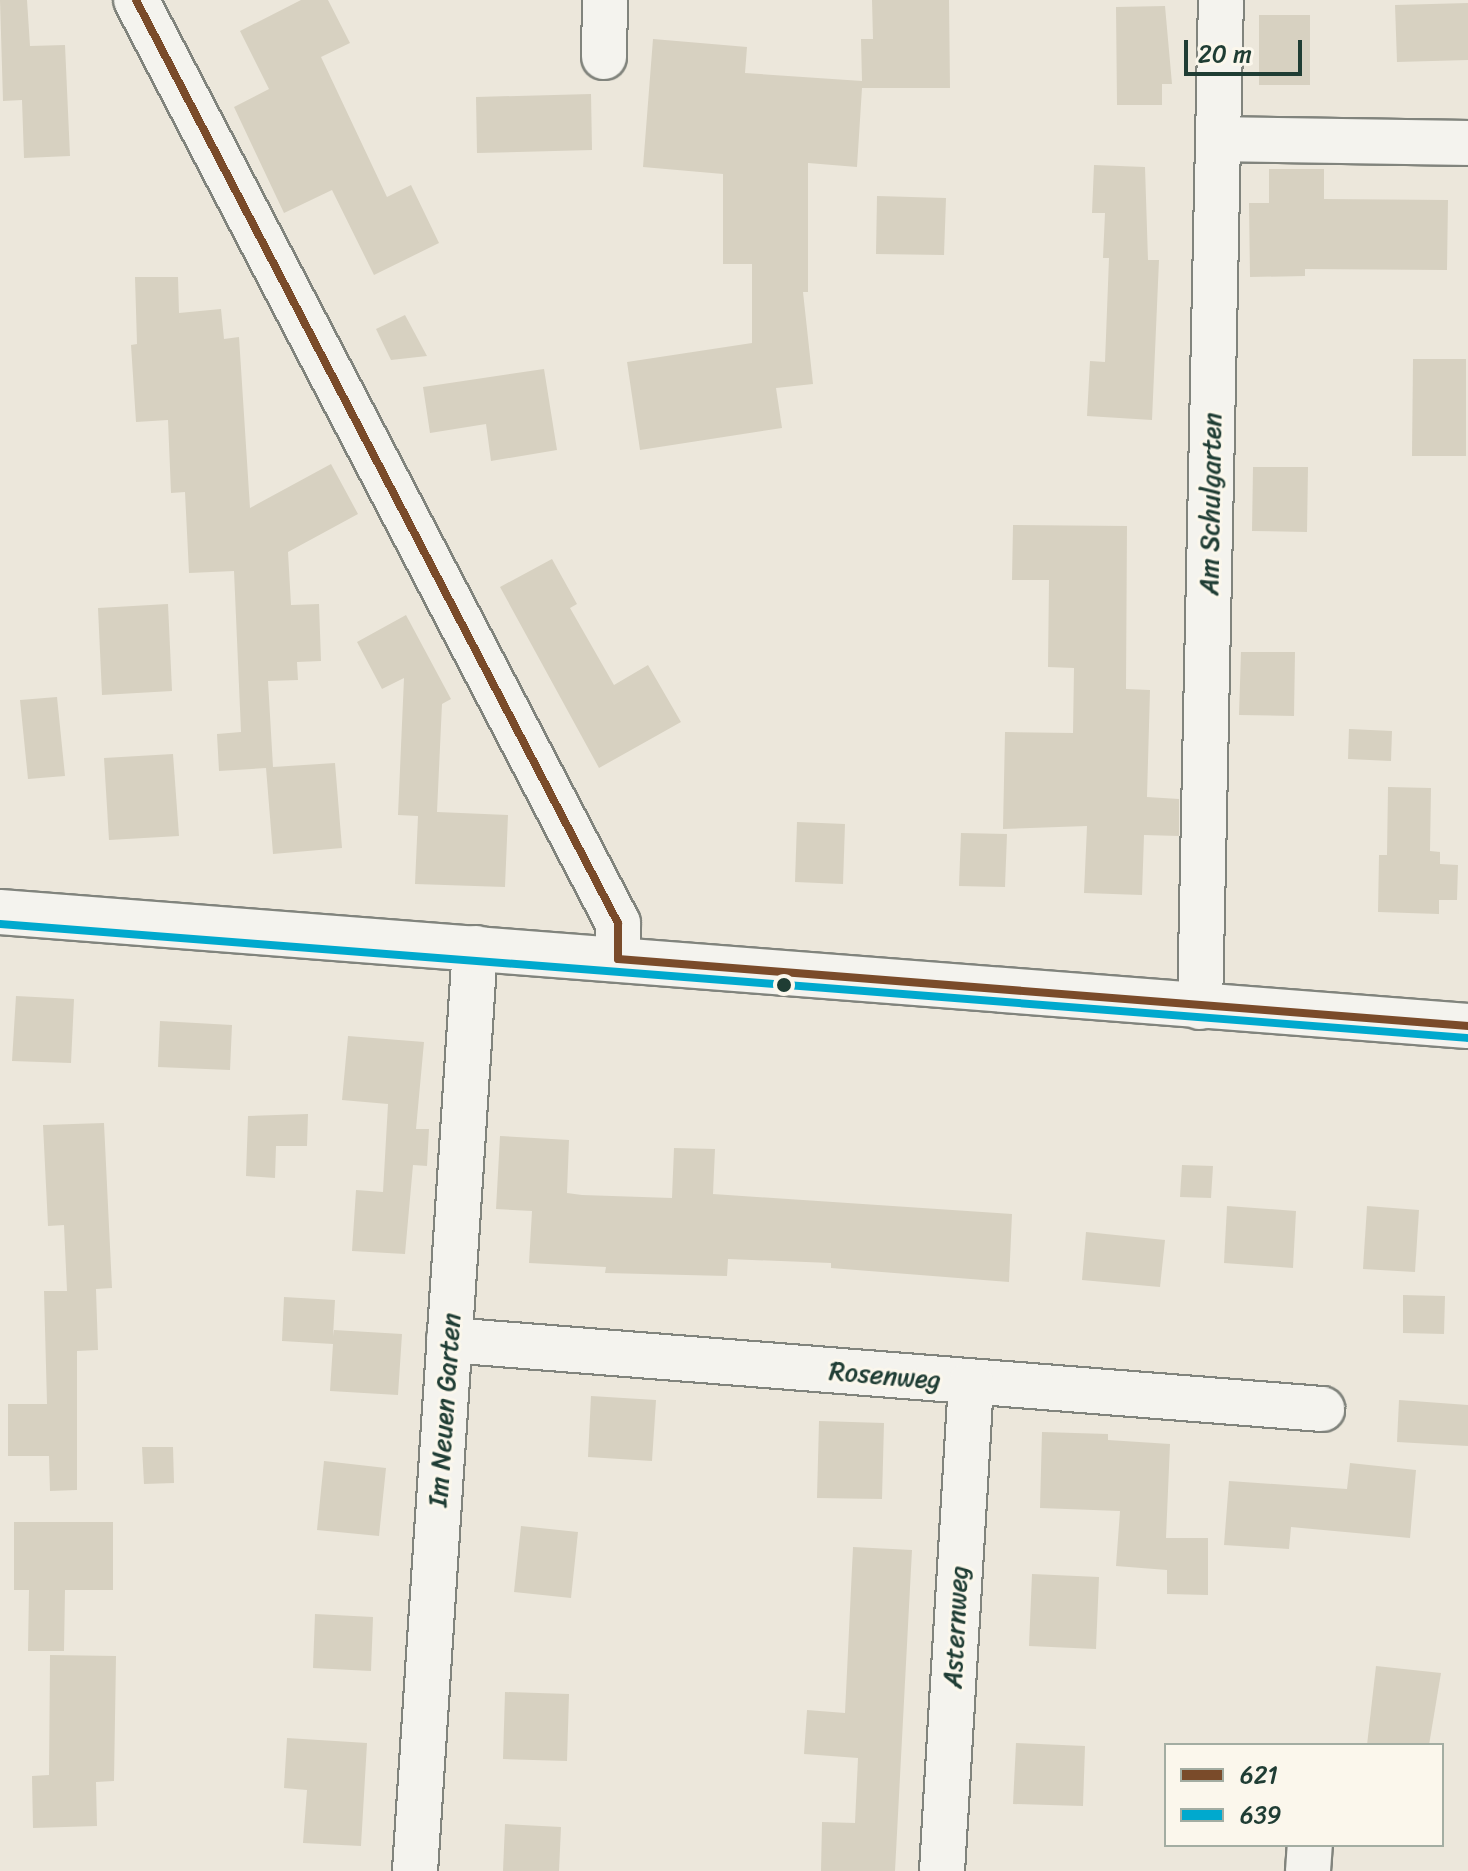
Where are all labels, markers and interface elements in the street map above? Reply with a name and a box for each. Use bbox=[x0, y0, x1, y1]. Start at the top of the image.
scale bar bbox=[1188, 24, 1306, 74]
text: 20 m bbox=[1198, 33, 1252, 75]
street label: Am Schulgarten bbox=[1194, 413, 1228, 595]
unlabelled marker bbox=[776, 977, 792, 993]
street label: Im Neuen Garten bbox=[423, 1312, 467, 1508]
street label: Rosenweg bbox=[828, 1356, 942, 1396]
street label: Asternweg bbox=[937, 1565, 975, 1689]
legend bbox=[1164, 1743, 1444, 1847]
text: 621 bbox=[1240, 1754, 1278, 1796]
text: 639 bbox=[1240, 1794, 1282, 1836]

